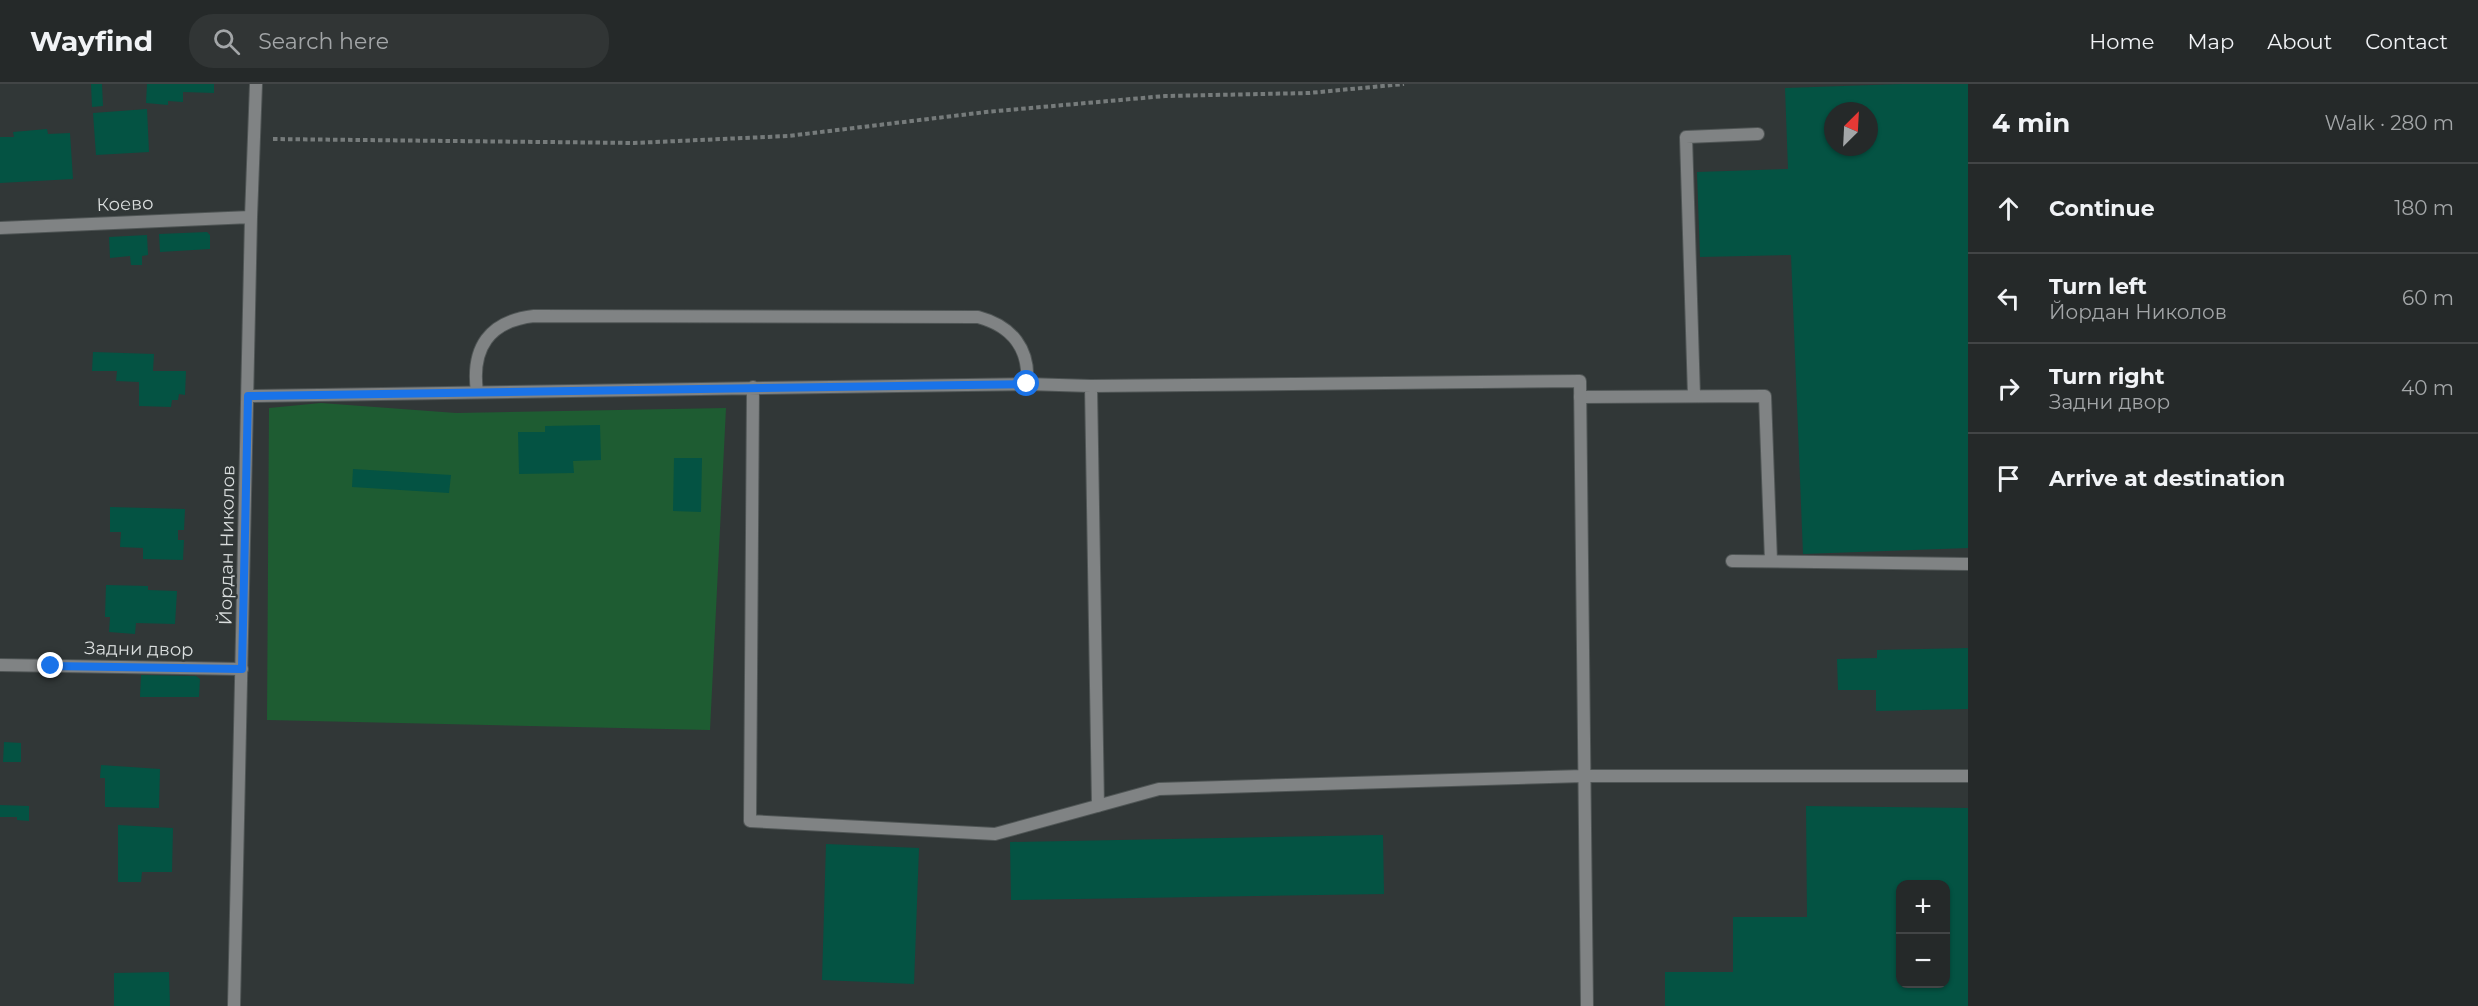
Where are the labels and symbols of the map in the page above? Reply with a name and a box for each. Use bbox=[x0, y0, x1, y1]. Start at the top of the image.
north arrow bbox=[1824, 102, 1878, 156]
street label: Коево bbox=[96, 192, 154, 216]
route start bbox=[1013, 370, 1039, 396]
street label: Йордан Николов bbox=[215, 465, 239, 625]
street label: Задни двор bbox=[84, 637, 194, 661]
route end bbox=[37, 652, 63, 678]

